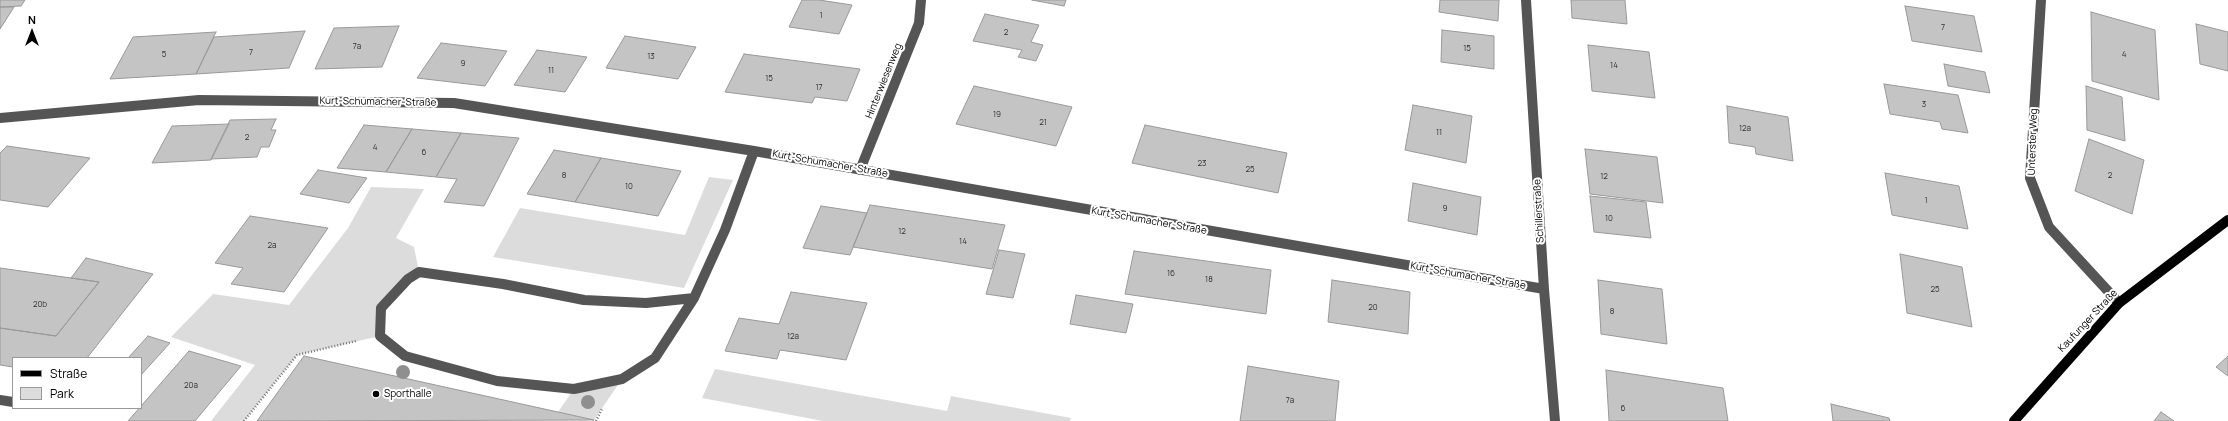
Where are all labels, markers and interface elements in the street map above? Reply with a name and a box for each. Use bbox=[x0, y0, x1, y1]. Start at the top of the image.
house number: 1 bbox=[819, 11, 823, 21]
north arrow bbox=[12, 12, 52, 52]
text: N bbox=[28, 12, 36, 27]
house number: 7 bbox=[1941, 23, 1945, 33]
house number: 2 bbox=[1004, 28, 1008, 38]
house number: 7a bbox=[353, 42, 361, 52]
street label: Hinterwiesenweg bbox=[863, 42, 905, 120]
house number: 15 bbox=[1463, 44, 1471, 54]
house number: 7 bbox=[249, 48, 253, 58]
house number: 5 bbox=[162, 50, 166, 60]
house number: 4 bbox=[2122, 50, 2126, 60]
house number: 13 bbox=[647, 52, 655, 62]
house number: 9 bbox=[461, 59, 465, 69]
house number: 14 bbox=[1610, 61, 1618, 71]
house number: 11 bbox=[548, 66, 554, 76]
house number: 15 bbox=[765, 74, 773, 84]
house number: 17 bbox=[815, 83, 823, 93]
street label: Kurt-Schumacher-Straße bbox=[319, 95, 437, 109]
house number: 3 bbox=[1922, 100, 1926, 110]
street label: Unterster Weg bbox=[2026, 108, 2040, 176]
house number: 19 bbox=[993, 110, 1001, 120]
house number: 21 bbox=[1039, 118, 1047, 128]
house number: 12a bbox=[1739, 124, 1751, 134]
house number: 11 bbox=[1436, 128, 1442, 138]
house number: 2 bbox=[245, 133, 249, 143]
house number: 4 bbox=[373, 143, 377, 153]
house number: 6 bbox=[422, 148, 426, 158]
street label: Kurt-Schumacher-Straße bbox=[771, 148, 889, 180]
house number: 23 bbox=[1198, 159, 1206, 169]
house number: 25 bbox=[1245, 165, 1255, 175]
house number: 8 bbox=[562, 171, 566, 181]
house number: 2 bbox=[2108, 171, 2112, 181]
house number: 12 bbox=[1600, 172, 1608, 182]
street label: Schillerstraße bbox=[1531, 179, 1547, 243]
house number: 10 bbox=[625, 182, 633, 192]
house number: 1 bbox=[1924, 196, 1928, 206]
house number: 9 bbox=[1443, 204, 1447, 214]
street label: Kurt-Schumacher-Straße bbox=[1090, 205, 1208, 237]
house number: 10 bbox=[1605, 214, 1613, 224]
house number: 12 bbox=[898, 227, 906, 237]
house number: 14 bbox=[959, 237, 967, 247]
house number: 2a bbox=[267, 241, 277, 251]
street label: Kurt-Schumacher-Straße bbox=[1409, 260, 1527, 292]
house number: 16 bbox=[1167, 269, 1175, 279]
house number: 18 bbox=[1205, 275, 1213, 285]
house number: 25 bbox=[1930, 285, 1940, 295]
street label: Kaufunger Straße bbox=[2056, 287, 2120, 355]
house number: 20b bbox=[33, 300, 47, 310]
house number: 20 bbox=[1368, 303, 1378, 313]
house number: 8 bbox=[1610, 307, 1614, 317]
house number: 12a bbox=[787, 332, 799, 342]
legend bbox=[12, 357, 142, 409]
text: Straße bbox=[50, 365, 87, 382]
house number: 20a bbox=[184, 381, 198, 391]
text: Park bbox=[50, 385, 74, 402]
place label: Sporthalle bbox=[384, 388, 432, 400]
marker: Sporthalle bbox=[371, 389, 381, 399]
house number: 7a bbox=[1286, 396, 1294, 406]
house number: 6 bbox=[1621, 404, 1625, 414]

